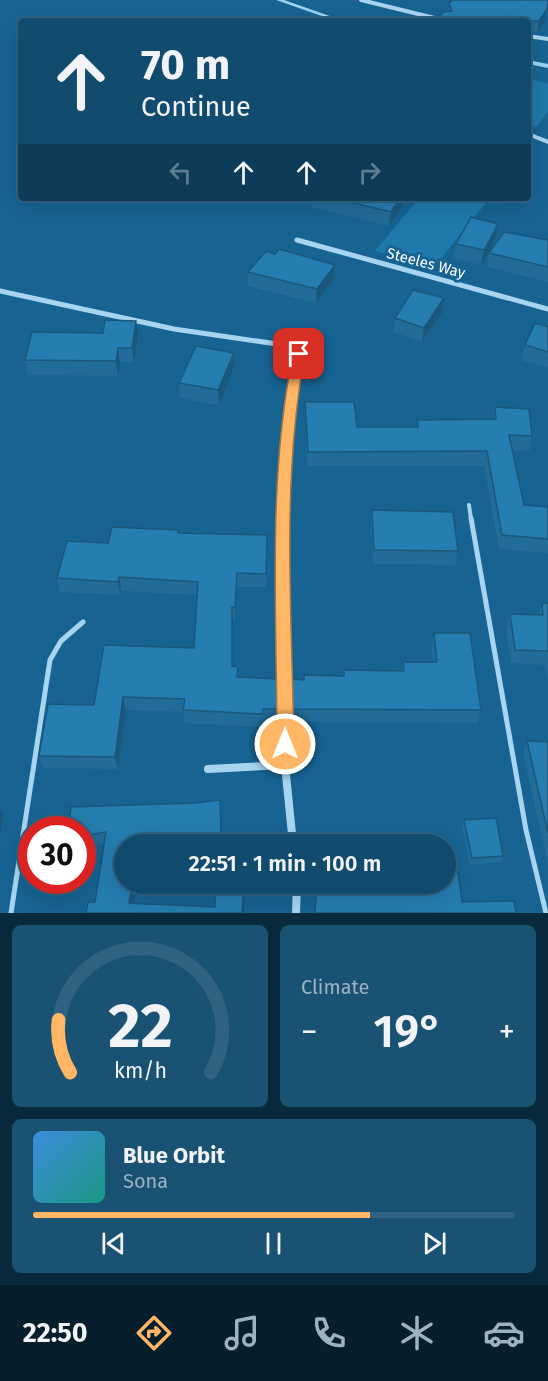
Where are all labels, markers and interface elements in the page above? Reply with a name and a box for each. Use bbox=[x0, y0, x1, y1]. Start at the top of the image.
text: 70 m bbox=[141, 40, 230, 90]
icon: ahead bbox=[42, 42, 120, 120]
text: Continue bbox=[141, 91, 251, 123]
icon: left bbox=[164, 156, 197, 189]
icon: ahead bbox=[227, 156, 260, 189]
icon: ahead bbox=[290, 156, 323, 189]
icon: right bbox=[353, 156, 386, 189]
street label: Steeles Way bbox=[385, 244, 468, 282]
pin bbox=[273, 328, 324, 379]
icon: arrive bbox=[282, 337, 315, 370]
position arrow bbox=[253, 712, 317, 776]
speed limit sign: 30 bbox=[18, 816, 96, 894]
text: 22:51 · 1 min · 100 m bbox=[189, 850, 381, 877]
text: Climate bbox=[301, 975, 369, 999]
text: 22 bbox=[108, 989, 172, 1064]
text: 19° bbox=[374, 1005, 442, 1059]
text: − bbox=[301, 1012, 318, 1052]
text: + bbox=[499, 1012, 515, 1052]
text: km/h bbox=[113, 1058, 167, 1084]
text: Blue Orbit bbox=[123, 1142, 225, 1169]
text: Sona bbox=[123, 1169, 168, 1193]
icon: previous bbox=[97, 1227, 130, 1260]
icon: pause bbox=[257, 1227, 290, 1260]
icon: next bbox=[418, 1227, 451, 1260]
icon: directions bbox=[133, 1312, 175, 1354]
icon: music bbox=[221, 1312, 263, 1354]
icon: phone bbox=[308, 1312, 350, 1354]
icon: climate bbox=[396, 1312, 438, 1354]
icon: car bbox=[483, 1312, 525, 1354]
text: 22:50 bbox=[23, 1317, 88, 1349]

